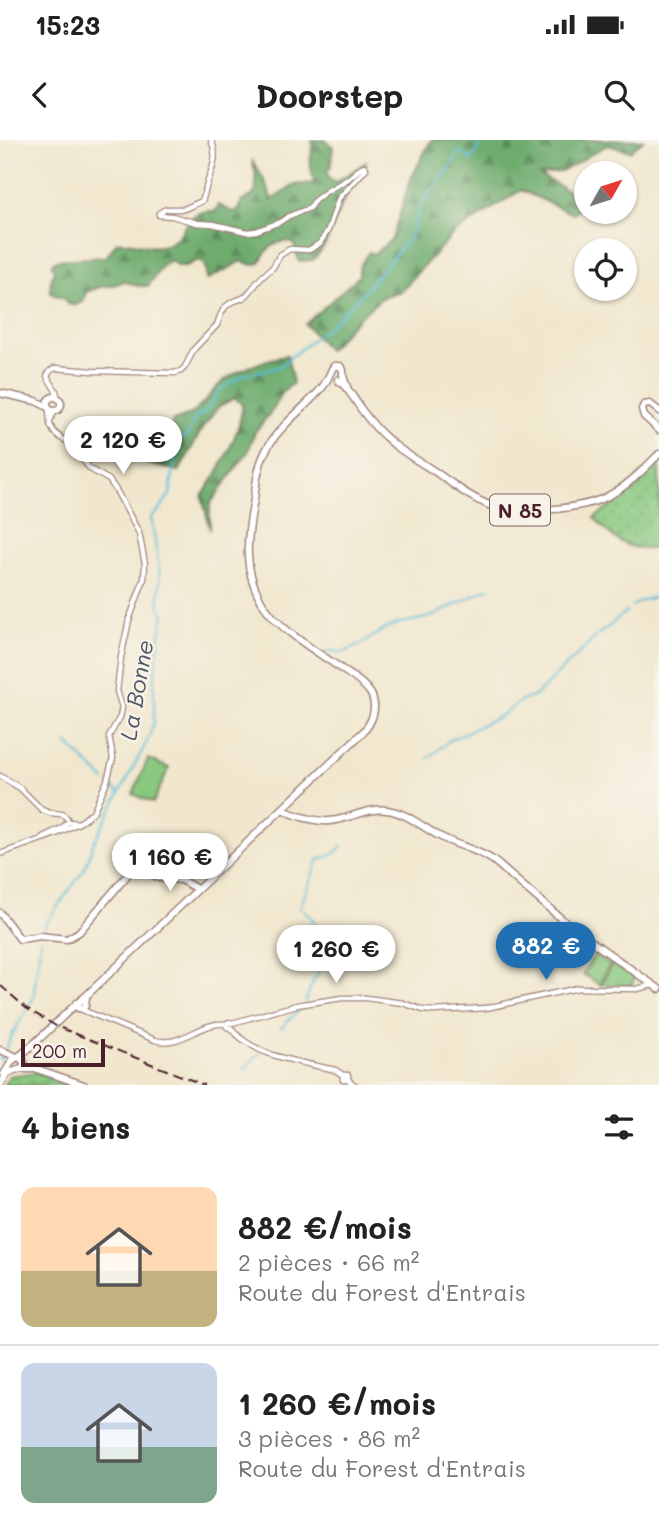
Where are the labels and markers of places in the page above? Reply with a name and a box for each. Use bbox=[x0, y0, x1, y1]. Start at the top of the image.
pin: 2 120 € bbox=[58, 416, 188, 476]
pin: 1 160 € bbox=[105, 834, 235, 893]
pin: 882 € bbox=[497, 922, 595, 982]
pin: 1 260 € bbox=[271, 926, 401, 985]

